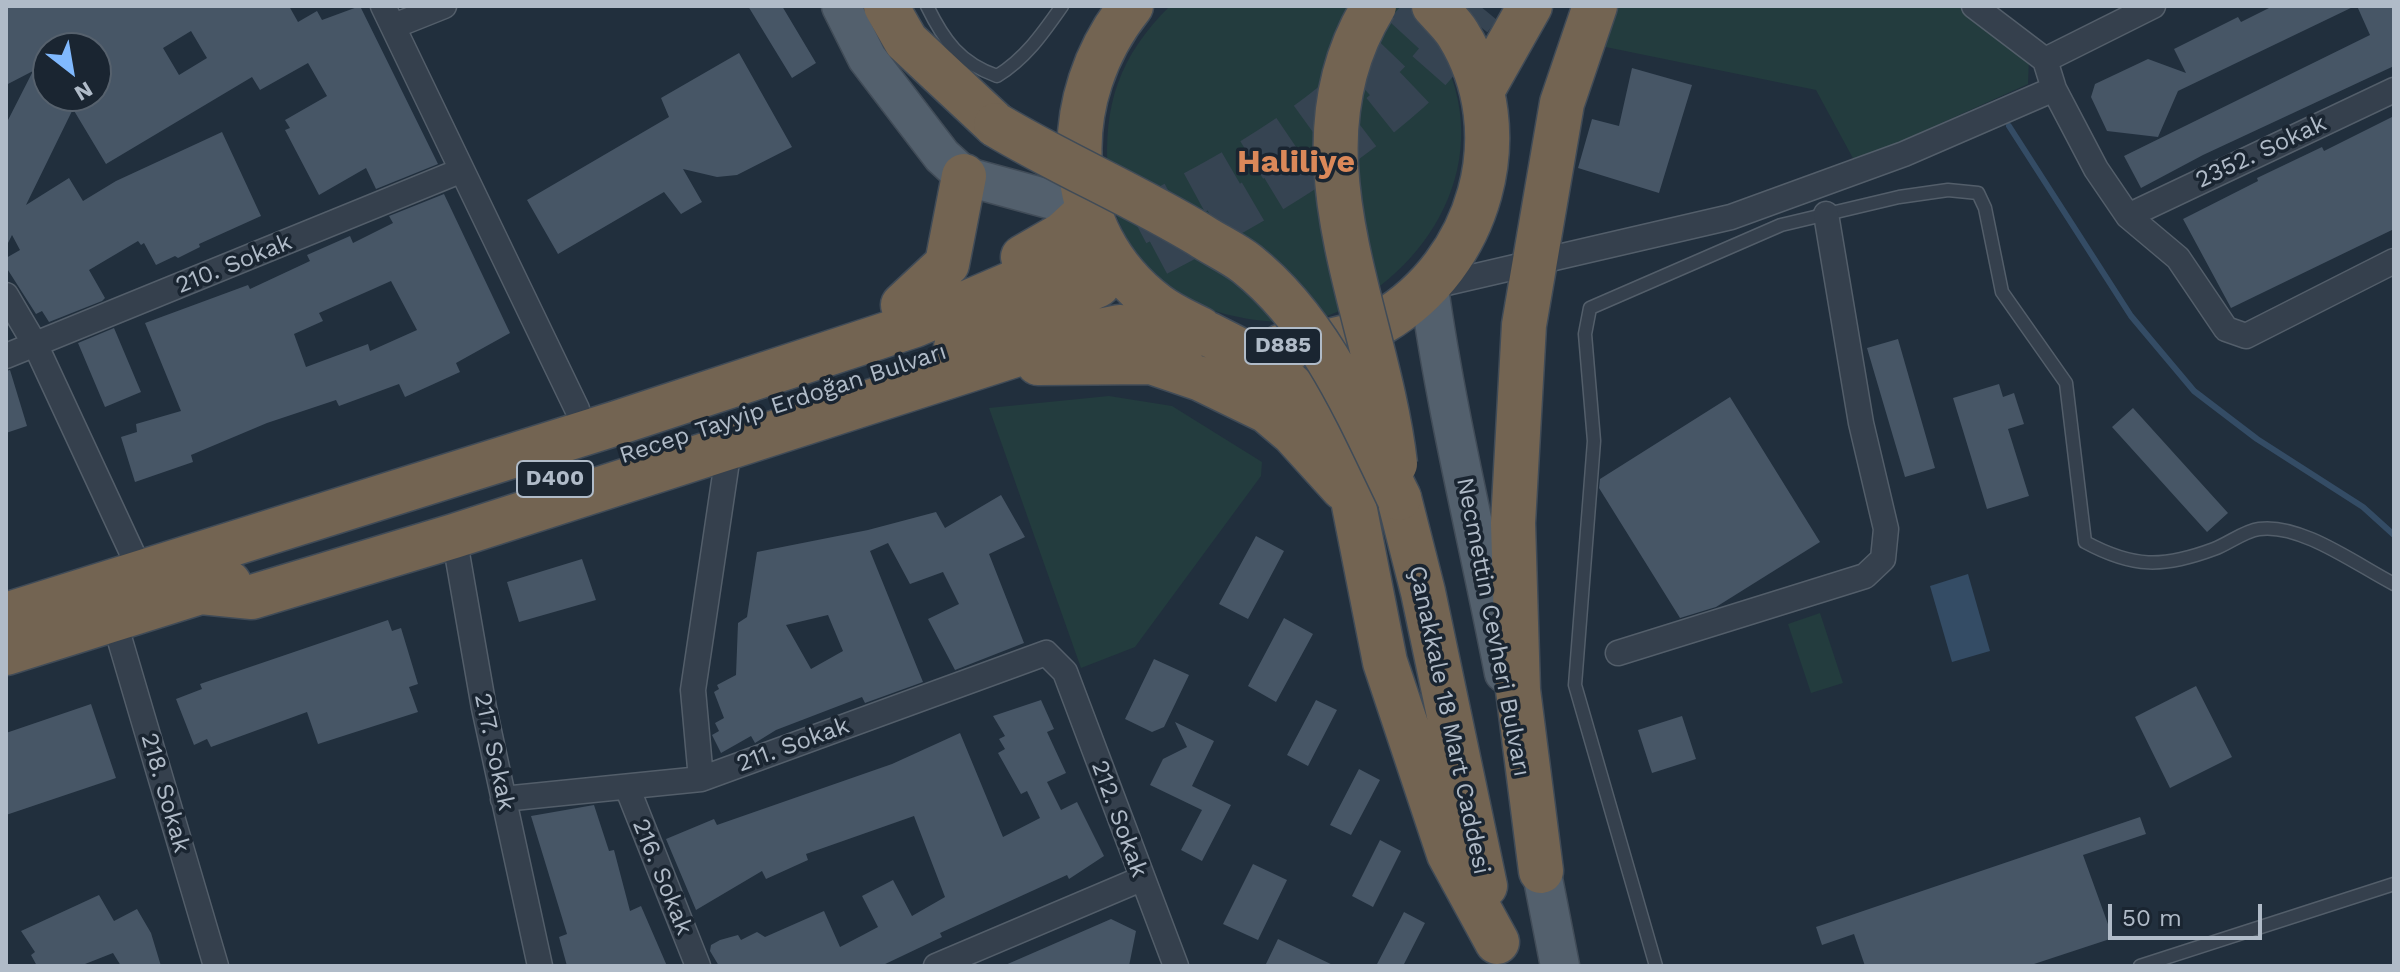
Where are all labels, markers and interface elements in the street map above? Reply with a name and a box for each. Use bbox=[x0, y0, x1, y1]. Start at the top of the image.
north arrow bbox=[32, 32, 112, 112]
text: N bbox=[70, 76, 97, 106]
street label: 2352. Sokak bbox=[2191, 109, 2331, 195]
district label: Haliliye bbox=[1237, 144, 1355, 182]
street label: 210. Sokak bbox=[172, 228, 296, 300]
road number: D885 bbox=[1245, 328, 1321, 364]
street label: Recep Tayyip Erdoğan Bulvarı bbox=[616, 337, 950, 471]
road number: D400 bbox=[517, 461, 593, 497]
street label: Necmettin Cevheri Bulvarı bbox=[1450, 475, 1536, 779]
street label: Çanakkale 18 Mart Caddesi bbox=[1402, 563, 1496, 877]
street label: 217. Sokak bbox=[467, 691, 521, 813]
street label: 211. Sokak bbox=[733, 711, 853, 779]
street label: 218. Sokak bbox=[134, 730, 196, 856]
street label: 212. Sokak bbox=[1085, 757, 1153, 881]
street label: 216. Sokak bbox=[626, 815, 698, 939]
scale bar bbox=[2112, 888, 2266, 938]
text: 50 m bbox=[2122, 904, 2182, 932]

